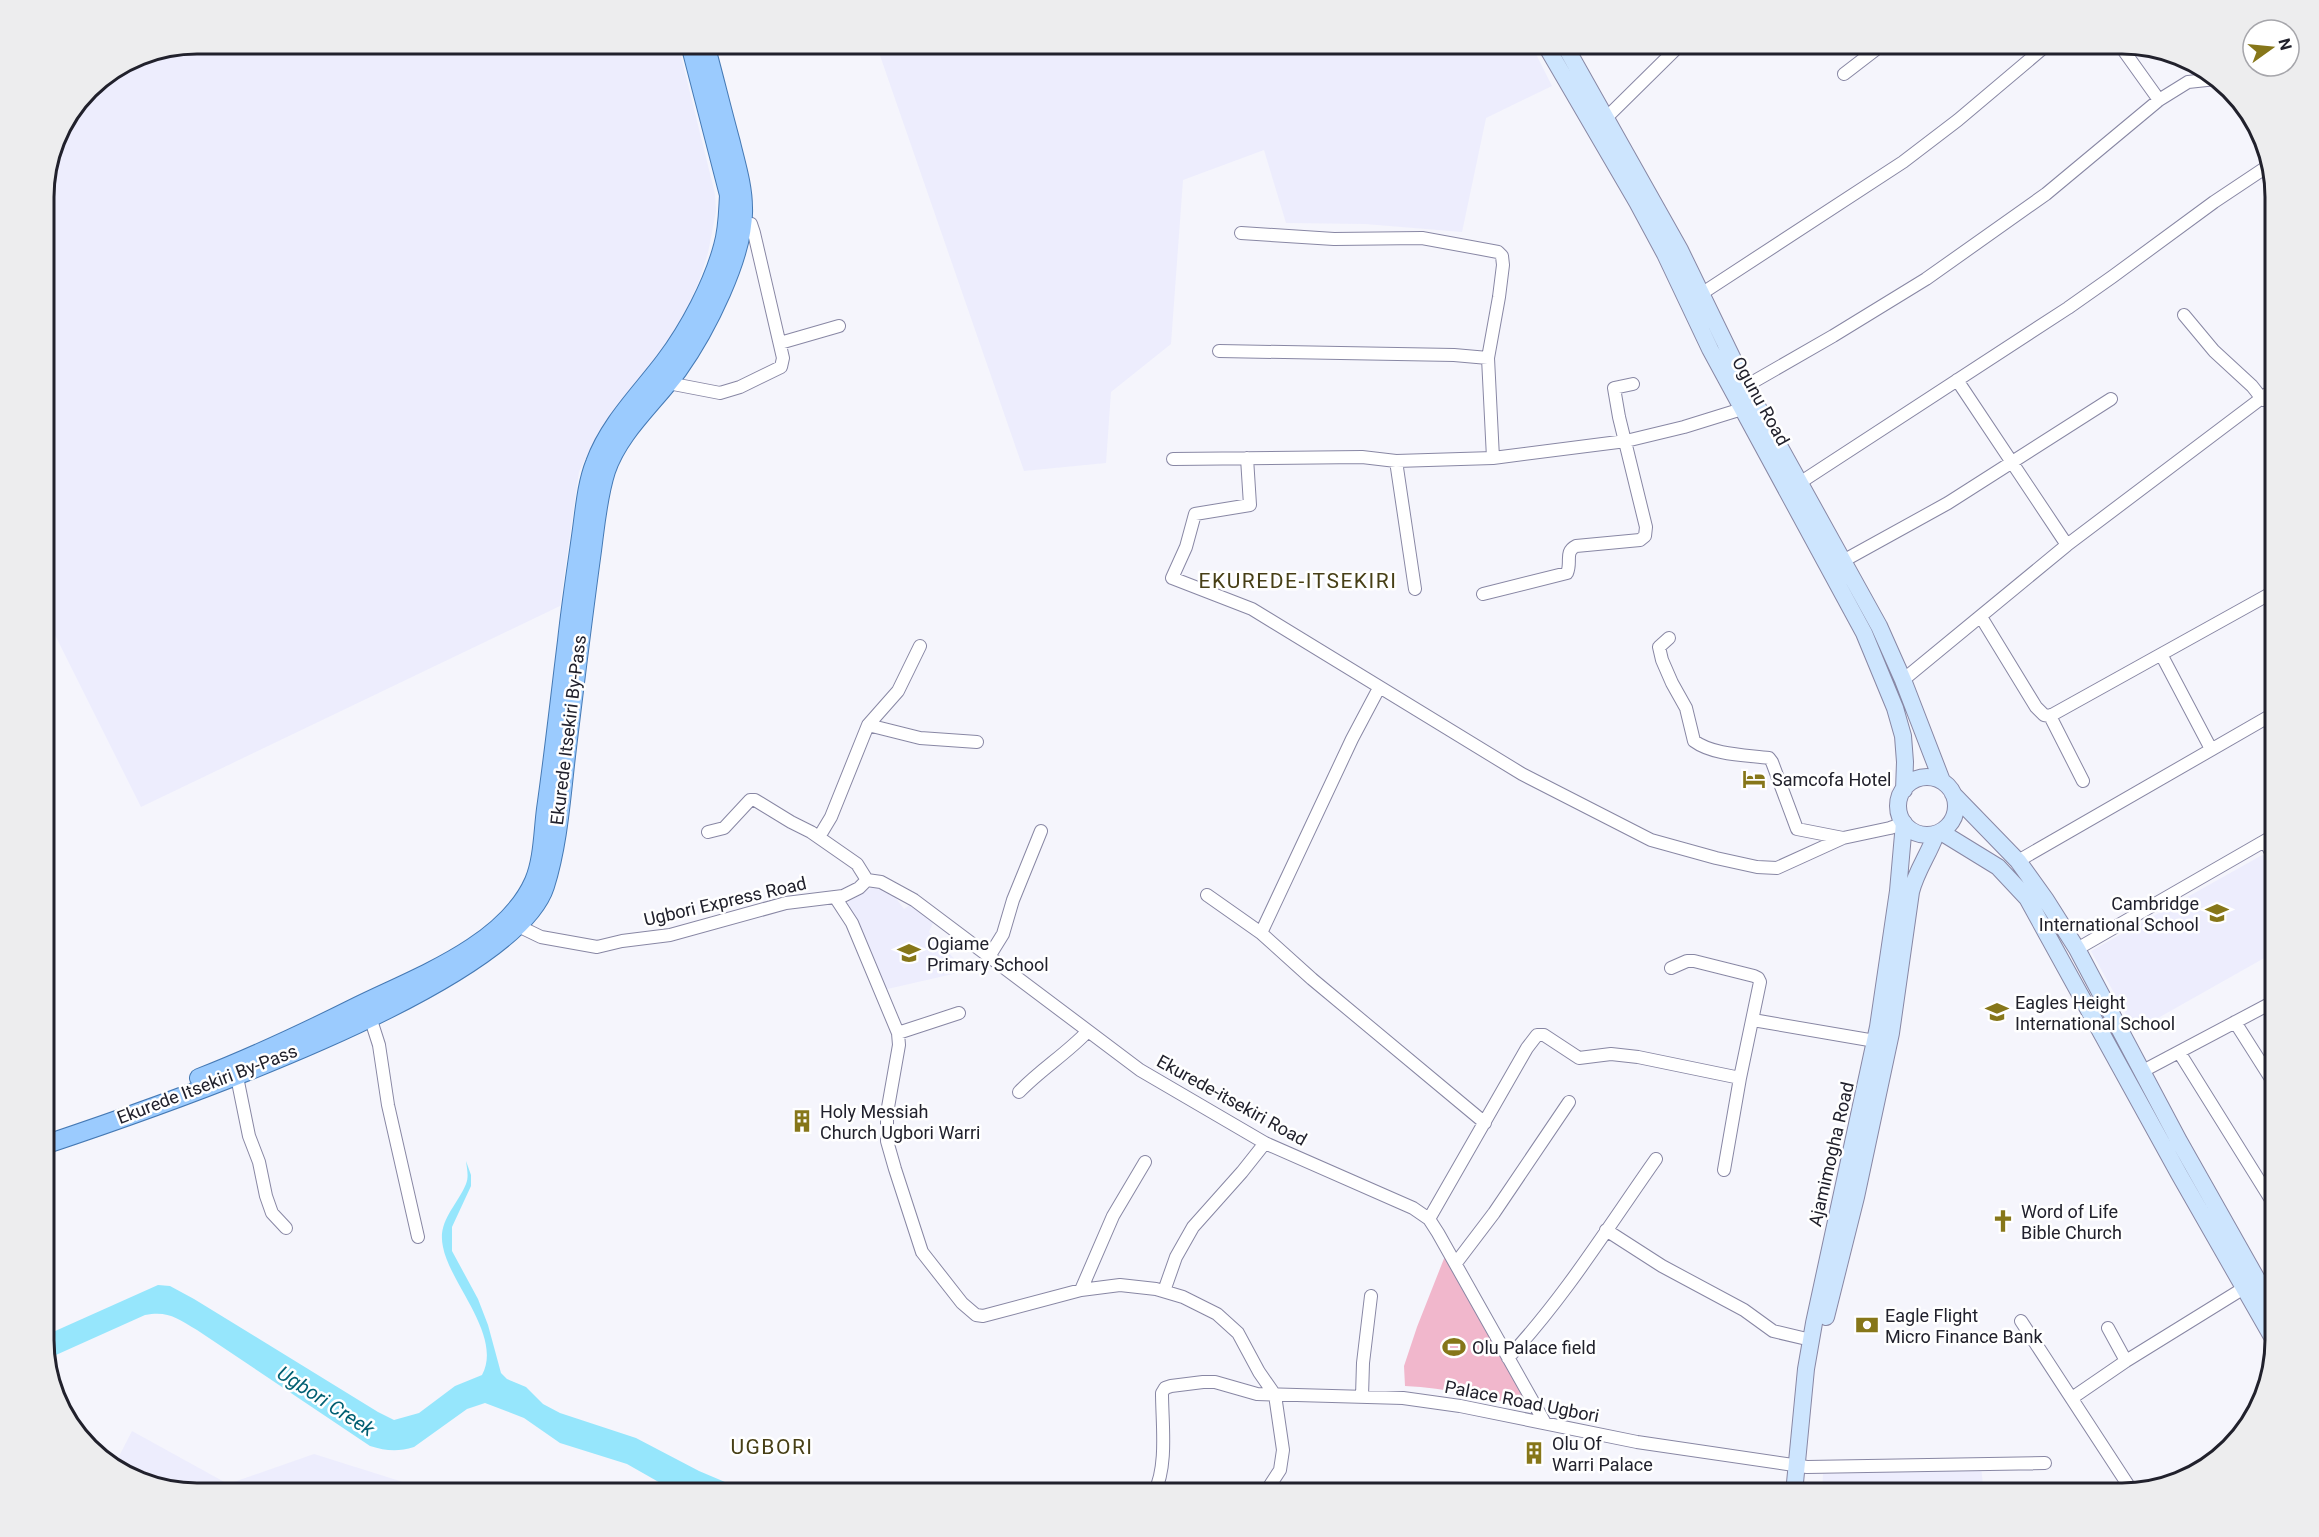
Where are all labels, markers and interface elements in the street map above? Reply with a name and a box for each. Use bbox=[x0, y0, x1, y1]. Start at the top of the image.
north arrow bbox=[2241, 18, 2301, 78]
text: N bbox=[2274, 36, 2296, 52]
street label: Ogunu Road bbox=[1728, 353, 1794, 449]
district label: EKUREDE-ITSEKIRI bbox=[1199, 569, 1397, 593]
street label: Ekurede Itsekiri By-Pass bbox=[546, 634, 590, 826]
hotel icon: Samcofa Hotel bbox=[1741, 766, 1767, 792]
place label: Samcofa Hotel bbox=[1772, 769, 1891, 790]
street label: Ugbori Express Road bbox=[642, 872, 808, 930]
place label: Cambridge International School bbox=[2039, 893, 2199, 935]
school or university icon: Cambridge International School bbox=[2204, 900, 2230, 926]
place label: Ogiame Primary School bbox=[927, 933, 1049, 975]
school or university icon: Ogiame Primary School bbox=[896, 940, 922, 966]
place label: Eagles Height International School bbox=[2015, 992, 2175, 1034]
school or university icon: Eagles Height International School bbox=[1984, 999, 2010, 1025]
street label: Ekurede Itsekiri By-Pass bbox=[114, 1040, 300, 1128]
street label: Ekurede-itsekiri Road bbox=[1153, 1050, 1311, 1150]
street label: Ajamimogha Road bbox=[1804, 1080, 1858, 1228]
place label: Holy Messiah Church Ugbori Warri bbox=[820, 1101, 980, 1143]
building icon: Holy Messiah Church Ugbori Warri bbox=[789, 1108, 815, 1134]
place label: Word of Life Bible Church bbox=[2021, 1201, 2122, 1243]
church icon: Word of Life Bible Church bbox=[1990, 1208, 2016, 1234]
place label: Eagle Flight Micro Finance Bank bbox=[1885, 1305, 2044, 1347]
bank icon: Eagle Flight Micro Finance Bank bbox=[1854, 1312, 1880, 1338]
sports icon: Olu Palace field bbox=[1441, 1334, 1467, 1360]
place label: Olu Palace field bbox=[1472, 1337, 1596, 1358]
water label: Ugbori Creek bbox=[273, 1361, 380, 1442]
street label: Palace Road Ugbori bbox=[1443, 1376, 1601, 1426]
place label: Olu Of Warri Palace bbox=[1552, 1433, 1653, 1475]
district label: UGBORI bbox=[730, 1435, 814, 1459]
building icon: Olu Of Warri Palace bbox=[1521, 1440, 1547, 1466]

